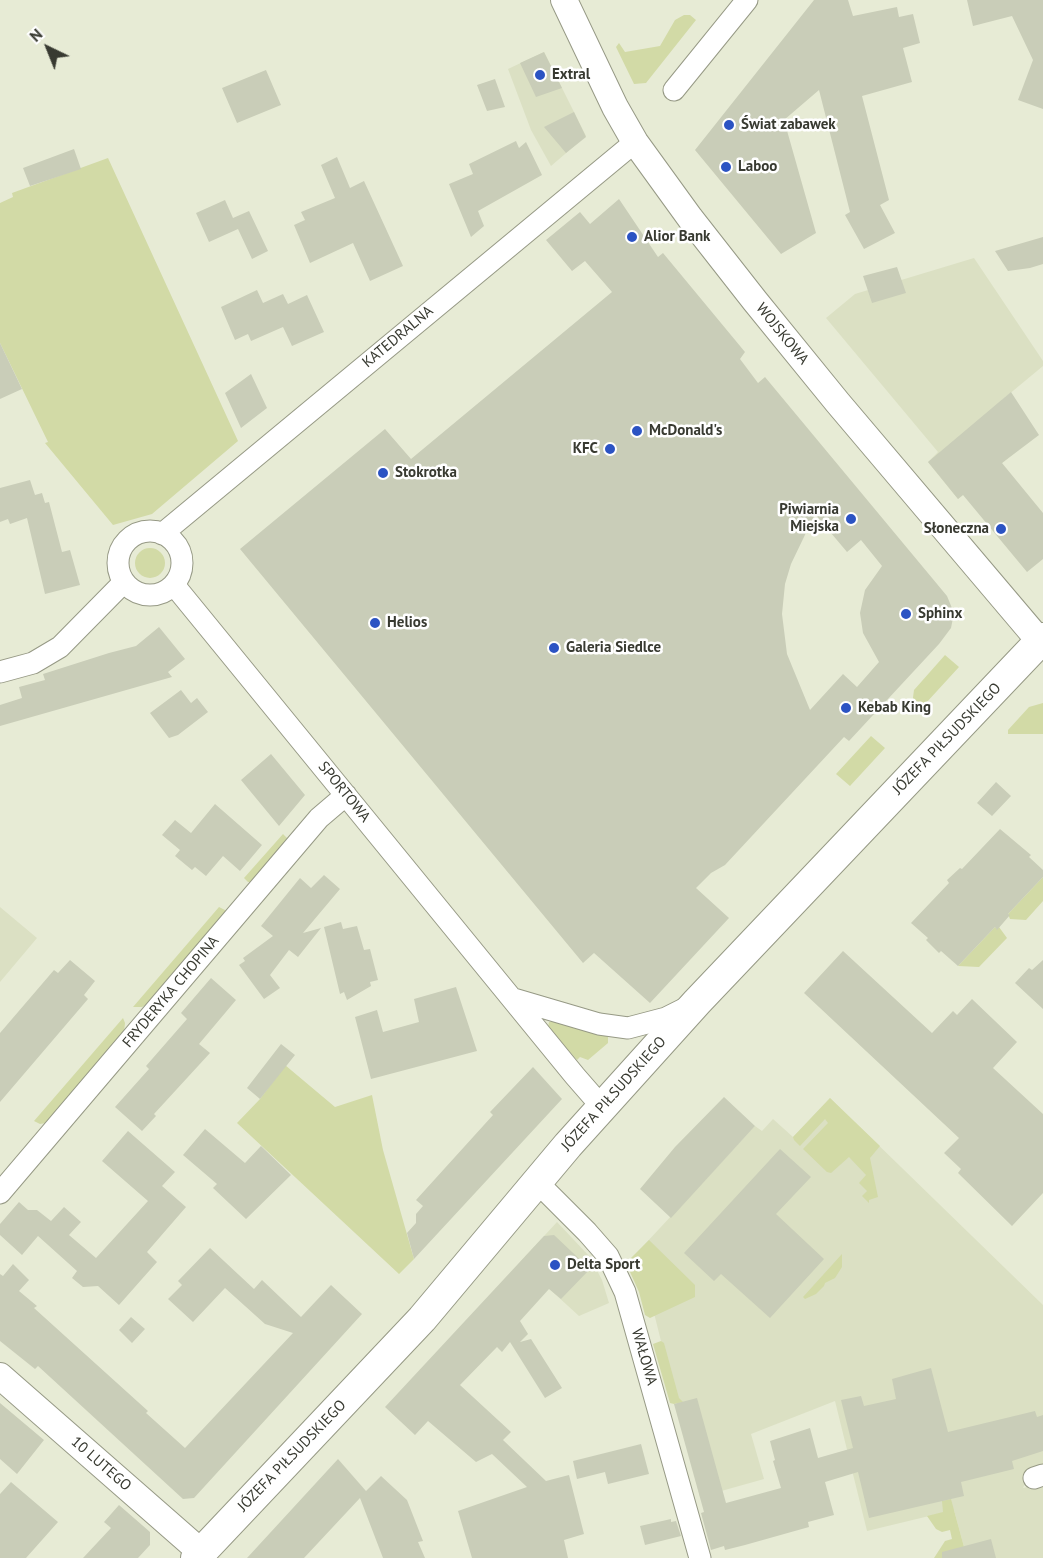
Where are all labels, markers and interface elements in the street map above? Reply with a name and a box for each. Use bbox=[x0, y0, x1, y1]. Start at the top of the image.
north arrow bbox=[18, 18, 78, 78]
text: N bbox=[25, 24, 46, 46]
place label: Extral bbox=[552, 66, 590, 84]
marker: Extral bbox=[533, 68, 547, 82]
place label: Świat zabawek bbox=[741, 116, 836, 134]
marker: Świat zabawek bbox=[722, 118, 736, 132]
place label: Laboo bbox=[738, 158, 777, 176]
marker: Laboo bbox=[719, 160, 733, 174]
place label: Alior Bank bbox=[644, 228, 710, 246]
marker: Alior Bank bbox=[625, 230, 639, 244]
street label: WOJSKOWA bbox=[752, 300, 812, 368]
street label: KATEDRALNA bbox=[359, 302, 437, 372]
place label: McDonald's bbox=[649, 422, 722, 440]
marker: McDonald's bbox=[630, 424, 644, 438]
place label: KFC bbox=[573, 440, 598, 458]
marker: KFC bbox=[603, 442, 617, 456]
place label: Stokrotka bbox=[395, 464, 457, 482]
marker: Stokrotka bbox=[376, 466, 390, 480]
place label: Piwiarnia Miejska bbox=[779, 501, 839, 536]
marker: Piwiarnia Miejska bbox=[844, 512, 858, 526]
place label: Słoneczna bbox=[924, 520, 989, 538]
marker: Słoneczna bbox=[994, 522, 1008, 536]
place label: Sphinx bbox=[918, 605, 962, 623]
marker: Sphinx bbox=[899, 607, 913, 621]
place label: Helios bbox=[387, 614, 427, 632]
marker: Helios bbox=[368, 616, 382, 630]
place label: Galeria Siedlce bbox=[566, 639, 661, 657]
marker: Galeria Siedlce bbox=[547, 641, 561, 655]
street label: JÓZEFA PIŁSUDSKIEGO bbox=[889, 680, 1005, 798]
place label: Kebab King bbox=[858, 699, 931, 717]
marker: Kebab King bbox=[839, 701, 853, 715]
street label: SPORTOWA bbox=[314, 758, 374, 826]
street label: FRYDERYKA CHOPINA bbox=[119, 932, 223, 1052]
street label: JÓZEFA PIŁSUDSKIEGO bbox=[558, 1033, 670, 1155]
place label: Delta Sport bbox=[567, 1256, 640, 1274]
marker: Delta Sport bbox=[548, 1258, 562, 1272]
street label: WAŁOWA bbox=[627, 1327, 661, 1387]
street label: JÓZEFA PIŁSUDSKIEGO bbox=[234, 1397, 350, 1515]
street label: 10 LUTEGO bbox=[67, 1433, 135, 1495]

